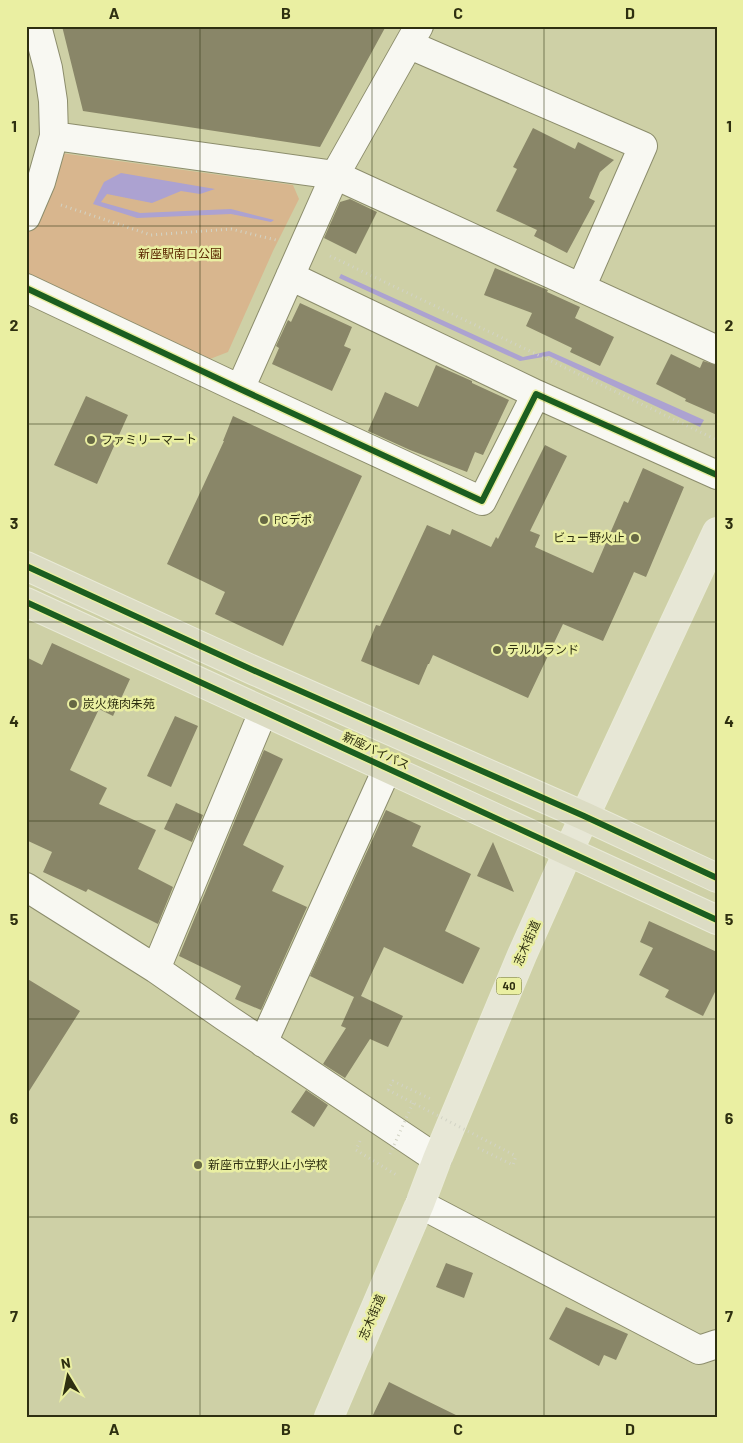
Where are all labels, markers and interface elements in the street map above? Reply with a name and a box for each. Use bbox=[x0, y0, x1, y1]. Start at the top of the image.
text: A bbox=[109, 3, 120, 22]
text: B bbox=[281, 3, 291, 22]
text: C bbox=[453, 3, 463, 22]
text: D bbox=[625, 3, 635, 22]
text: 1 bbox=[11, 116, 17, 135]
text: 1 bbox=[726, 116, 732, 135]
park label: 新座駅南口公園 bbox=[138, 246, 222, 260]
text: 2 bbox=[10, 315, 19, 334]
text: 2 bbox=[725, 315, 734, 334]
place label: ファミリーマート bbox=[101, 432, 197, 446]
marker: ファミリーマート bbox=[85, 434, 97, 446]
place label: PCデポ bbox=[274, 512, 312, 526]
text: 3 bbox=[10, 513, 18, 532]
text: 3 bbox=[725, 513, 733, 532]
marker: PCデポ bbox=[258, 514, 270, 526]
place label: ビュー野火止 bbox=[553, 530, 625, 544]
marker: ビュー野火止 bbox=[629, 532, 641, 544]
place label: テルルランド bbox=[507, 642, 579, 656]
marker: テルルランド bbox=[491, 644, 503, 656]
place label: 炭火焼肉朱苑 bbox=[83, 696, 155, 710]
marker: 炭火焼肉朱苑 bbox=[67, 698, 79, 710]
text: 4 bbox=[9, 711, 19, 730]
text: 4 bbox=[724, 711, 734, 730]
street label: 新座バイパス bbox=[341, 729, 412, 772]
text: 5 bbox=[10, 909, 19, 928]
text: 5 bbox=[725, 909, 734, 928]
street label: 志木街道 bbox=[510, 918, 542, 967]
road number: 40 bbox=[496, 978, 522, 994]
text: 6 bbox=[10, 1108, 19, 1127]
text: 6 bbox=[725, 1108, 734, 1127]
place label: 新座市立野火止小学校 bbox=[208, 1157, 328, 1171]
marker: 新座市立野火止小学校 bbox=[192, 1159, 204, 1171]
street label: 志木街道 bbox=[355, 1292, 387, 1341]
text: 7 bbox=[10, 1306, 18, 1325]
text: 7 bbox=[725, 1306, 733, 1325]
north arrow bbox=[42, 1350, 92, 1400]
text: N bbox=[60, 1354, 72, 1372]
text: A bbox=[109, 1419, 120, 1438]
text: B bbox=[281, 1419, 291, 1438]
text: C bbox=[453, 1419, 463, 1438]
text: D bbox=[625, 1419, 635, 1438]

